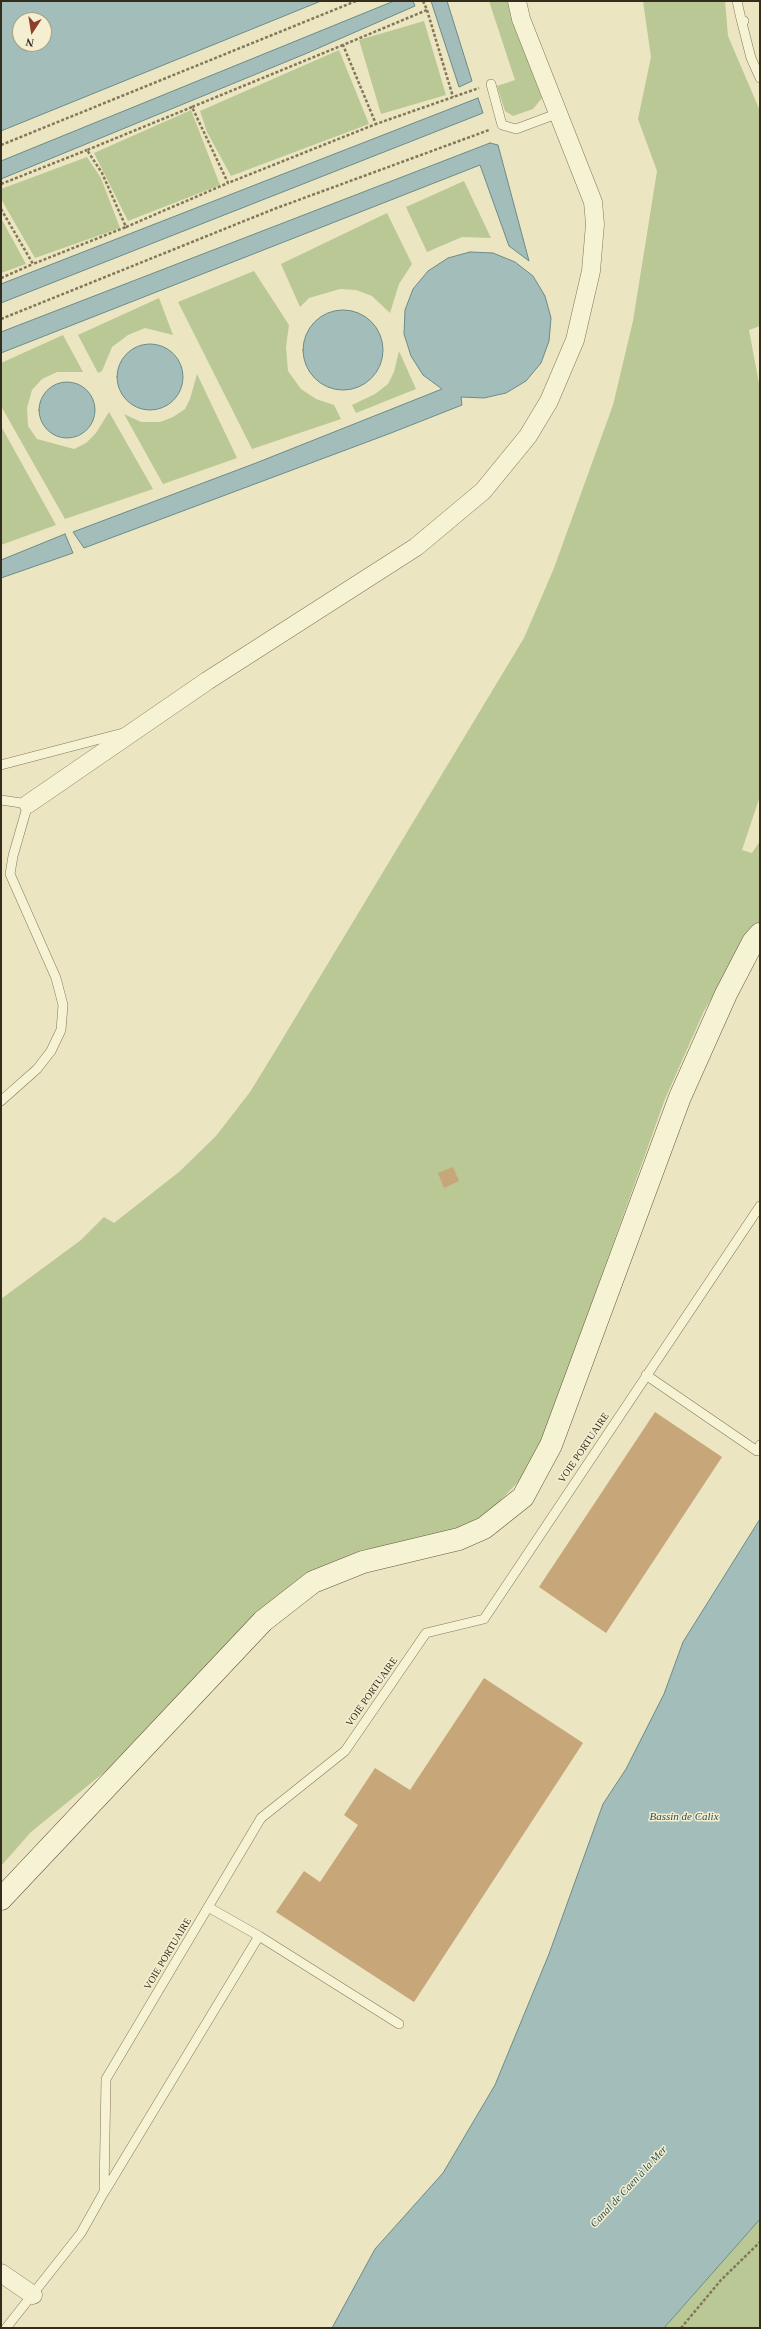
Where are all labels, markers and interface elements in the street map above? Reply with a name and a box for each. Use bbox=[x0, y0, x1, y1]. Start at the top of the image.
north arrow bbox=[12, 12, 52, 52]
text: N bbox=[25, 36, 35, 49]
street label: VOIE PORTUAIRE bbox=[556, 1411, 612, 1485]
street label: VOIE PORTUAIRE bbox=[344, 1655, 400, 1729]
water label: Bassin de Calix bbox=[649, 1810, 719, 1824]
street label: VOIE PORTUAIRE bbox=[142, 1916, 194, 1992]
water label: Canal de Caen à la Mer bbox=[588, 2144, 670, 2230]

